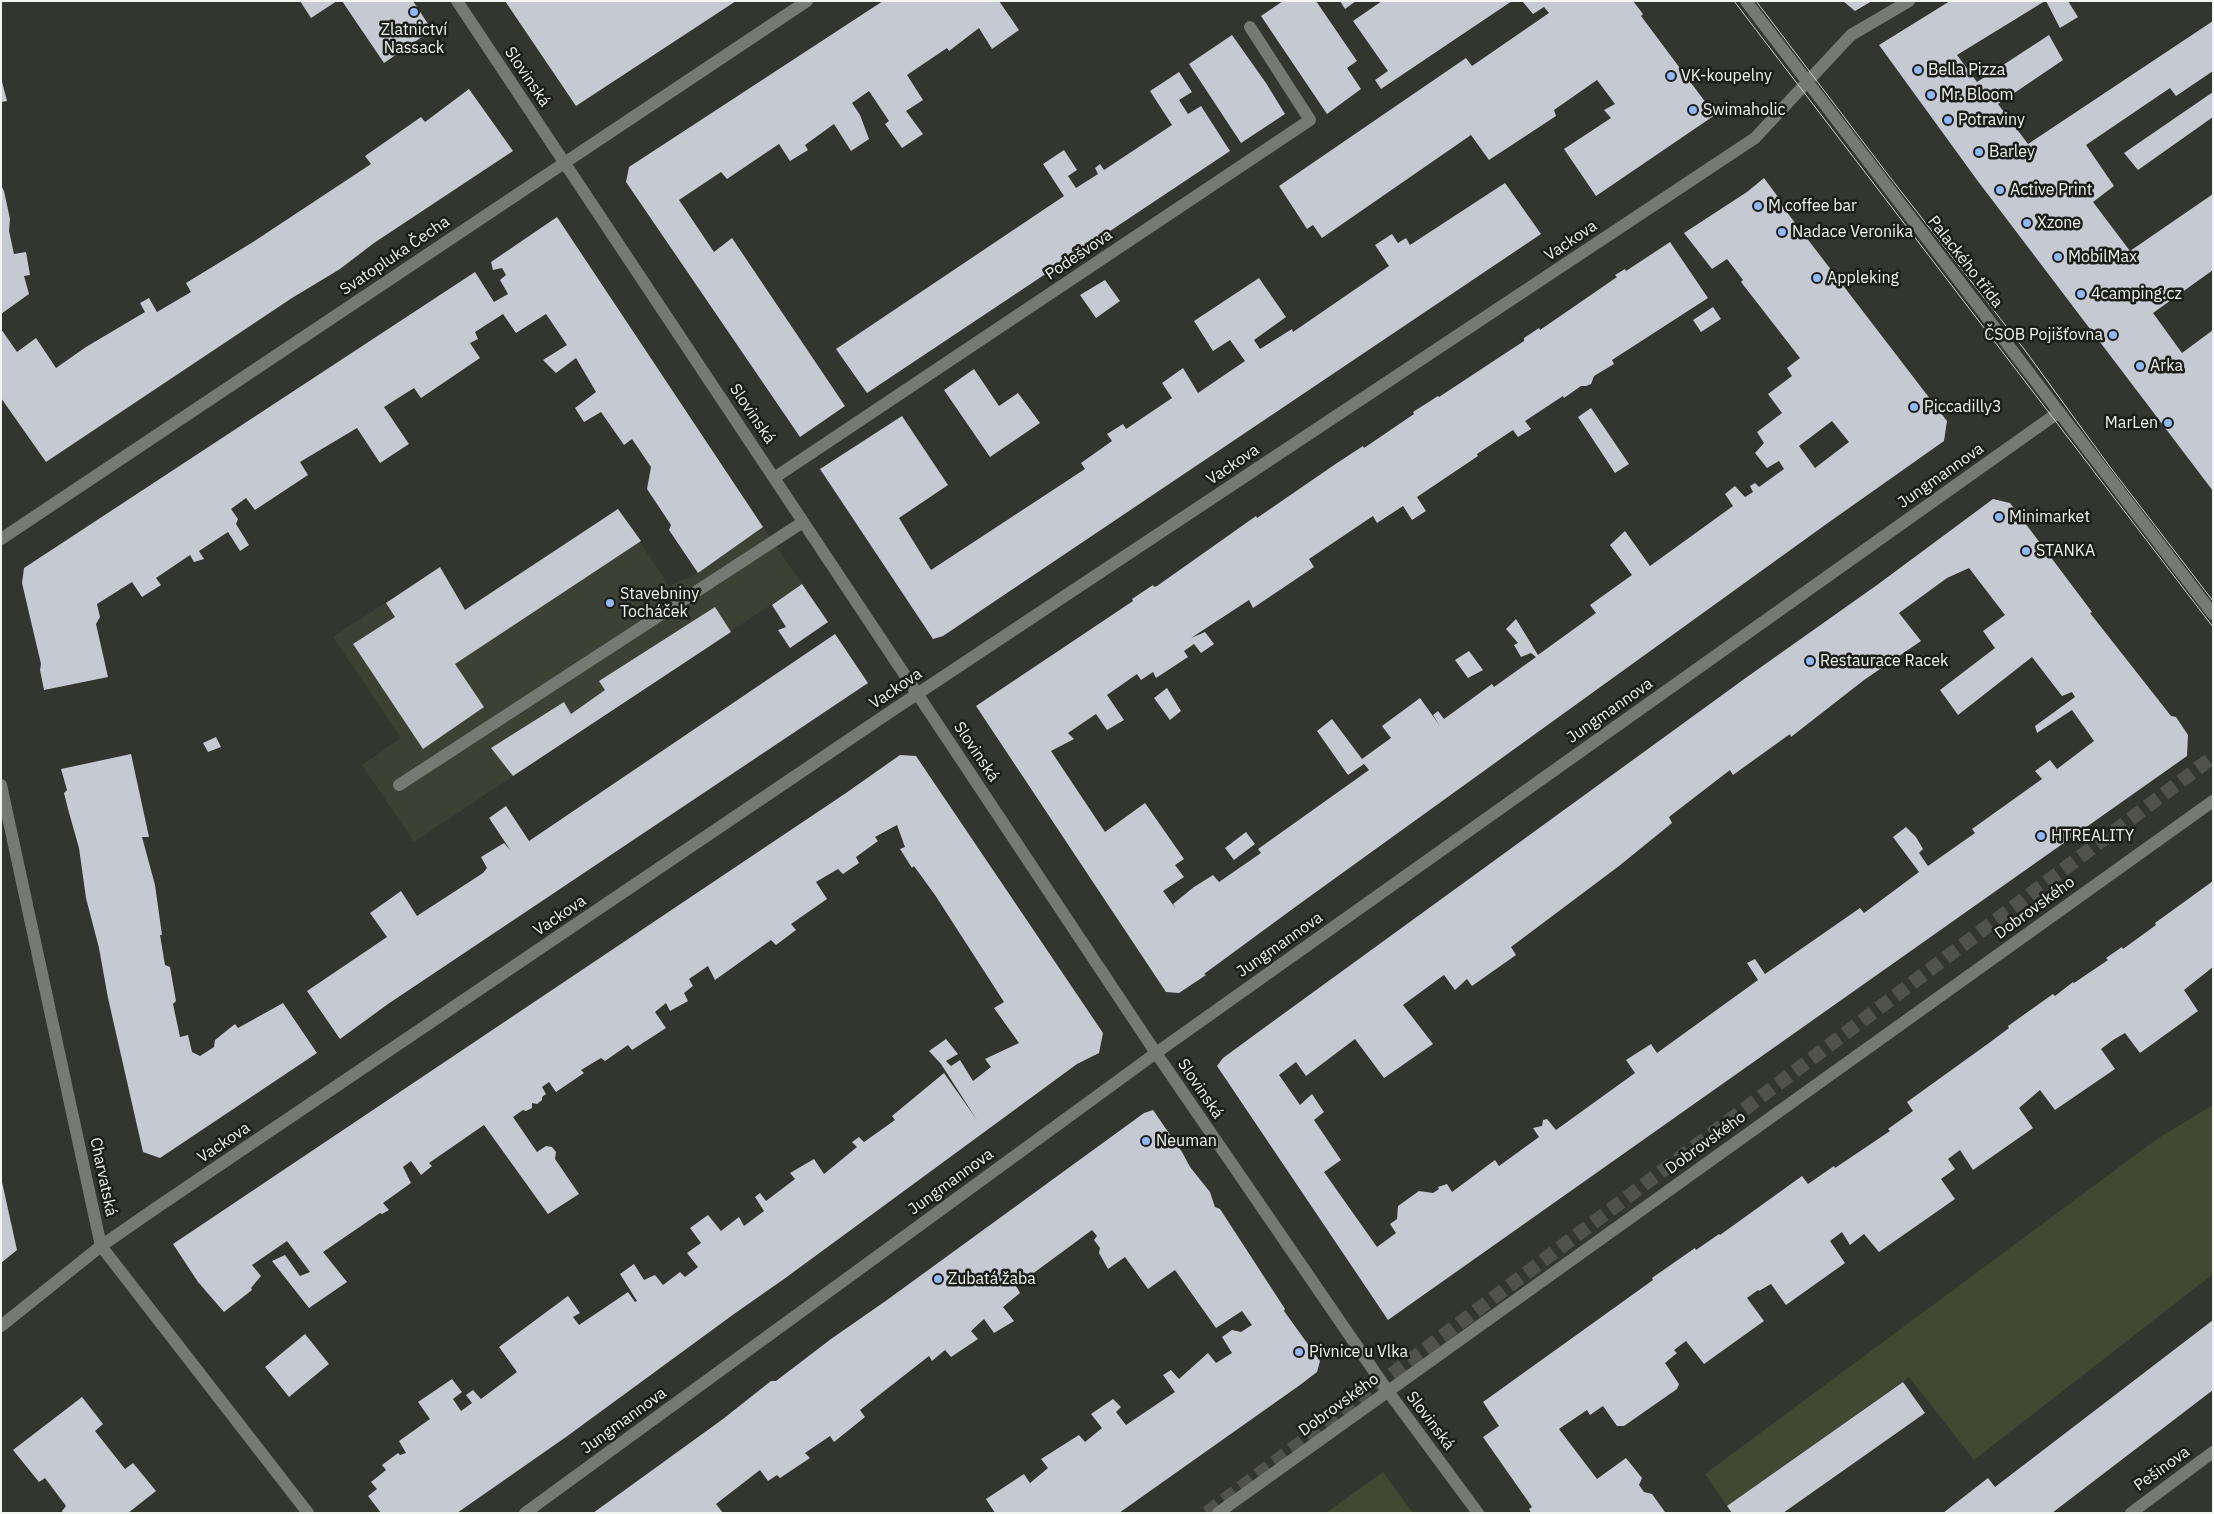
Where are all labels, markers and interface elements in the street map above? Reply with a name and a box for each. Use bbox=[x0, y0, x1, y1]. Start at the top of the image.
marker: Zlatnictví Nassack bbox=[408, 6, 420, 18]
place label: Zlatnictví Nassack bbox=[381, 20, 447, 58]
street label: Slovinská bbox=[500, 43, 554, 111]
place label: Bella Pizza bbox=[1928, 60, 2005, 80]
marker: Bella Pizza bbox=[1912, 64, 1924, 76]
place label: VK-koupelny bbox=[1681, 66, 1772, 86]
marker: VK-koupelny bbox=[1665, 70, 1677, 82]
place label: Mr. Bloom bbox=[1941, 85, 2013, 105]
marker: Mr. Bloom bbox=[1925, 89, 1937, 101]
place label: Swimaholic bbox=[1703, 100, 1786, 120]
marker: Swimaholic bbox=[1687, 104, 1699, 116]
place label: Potraviny bbox=[1958, 110, 2025, 130]
marker: Potraviny bbox=[1942, 114, 1954, 126]
place label: Barley bbox=[1989, 142, 2035, 162]
marker: Barley bbox=[1973, 146, 1985, 158]
place label: Active Print bbox=[2010, 180, 2092, 200]
marker: Active Print bbox=[1994, 184, 2006, 196]
place label: M coffee bar bbox=[1768, 196, 1857, 216]
marker: M coffee bar bbox=[1752, 200, 1764, 212]
street label: Svatopluka Čecha bbox=[337, 212, 453, 300]
street label: Palackého třída bbox=[1923, 212, 2007, 312]
place label: Xzone bbox=[2037, 213, 2081, 233]
street label: Vackova bbox=[1541, 217, 1601, 265]
marker: Xzone bbox=[2021, 217, 2033, 229]
place label: Nadace Veronika bbox=[1792, 222, 1913, 242]
street label: Podešvova bbox=[1042, 226, 1116, 284]
marker: Nadace Veronika bbox=[1776, 226, 1788, 238]
place label: MobilMax bbox=[2068, 247, 2137, 267]
marker: MobilMax bbox=[2052, 251, 2064, 263]
place label: Appleking bbox=[1827, 268, 1899, 288]
marker: Appleking bbox=[1811, 272, 1823, 284]
place label: 4camping.cz bbox=[2091, 284, 2182, 304]
marker: 4camping.cz bbox=[2075, 288, 2087, 300]
place label: ČSOB Pojišťovna bbox=[1984, 325, 2103, 345]
marker: ČSOB Pojišťovna bbox=[2107, 329, 2119, 341]
place label: Arka bbox=[2150, 356, 2183, 376]
marker: Arka bbox=[2134, 360, 2146, 372]
street label: Slovinská bbox=[725, 380, 779, 448]
place label: Piccadilly3 bbox=[1924, 397, 2002, 417]
marker: Piccadilly3 bbox=[1908, 401, 1920, 413]
place label: MarLen bbox=[2105, 413, 2158, 433]
marker: MarLen bbox=[2162, 417, 2174, 429]
street label: Jungmannova bbox=[1894, 439, 1988, 513]
street label: Vackova bbox=[1203, 441, 1263, 489]
place label: Minimarket bbox=[2009, 507, 2090, 527]
marker: Minimarket bbox=[1993, 511, 2005, 523]
place label: STANKA bbox=[2036, 541, 2095, 561]
marker: STANKA bbox=[2020, 545, 2032, 557]
place label: Stavebniny Tocháček bbox=[620, 584, 699, 622]
marker: Stavebniny Tocháček bbox=[604, 597, 616, 609]
place label: Restaurace Racek bbox=[1820, 651, 1948, 671]
marker: Restaurace Racek bbox=[1804, 655, 1816, 667]
street label: Vackova bbox=[866, 665, 926, 713]
street label: Jungmannova bbox=[1563, 674, 1657, 748]
street label: Slovinská bbox=[949, 718, 1003, 786]
place label: HTREALITY bbox=[2051, 826, 2134, 846]
marker: HTREALITY bbox=[2035, 830, 2047, 842]
street label: Dobrovského bbox=[1991, 873, 2079, 943]
street label: Vackova bbox=[530, 892, 590, 940]
street label: Jungmannova bbox=[1233, 908, 1327, 982]
street label: Slovinská bbox=[1173, 1055, 1227, 1123]
street label: Dobrovského bbox=[1662, 1108, 1750, 1178]
street label: Vackova bbox=[194, 1119, 254, 1167]
place label: Neuman bbox=[1156, 1131, 1217, 1151]
marker: Neuman bbox=[1140, 1135, 1152, 1147]
street label: Charvatská bbox=[85, 1136, 121, 1218]
street label: Jungmannova bbox=[905, 1145, 997, 1219]
place label: Zubatá žaba bbox=[948, 1269, 1036, 1289]
marker: Zubatá žaba bbox=[932, 1273, 944, 1285]
place label: Pivnice u Vlka bbox=[1309, 1342, 1408, 1362]
marker: Pivnice u Vlka bbox=[1293, 1346, 1305, 1358]
street label: Dobrovského bbox=[1295, 1370, 1383, 1440]
street label: Jungmannova bbox=[578, 1384, 670, 1458]
street label: Slovinská bbox=[1402, 1388, 1458, 1454]
street label: Pešinova bbox=[2130, 1442, 2194, 1496]

